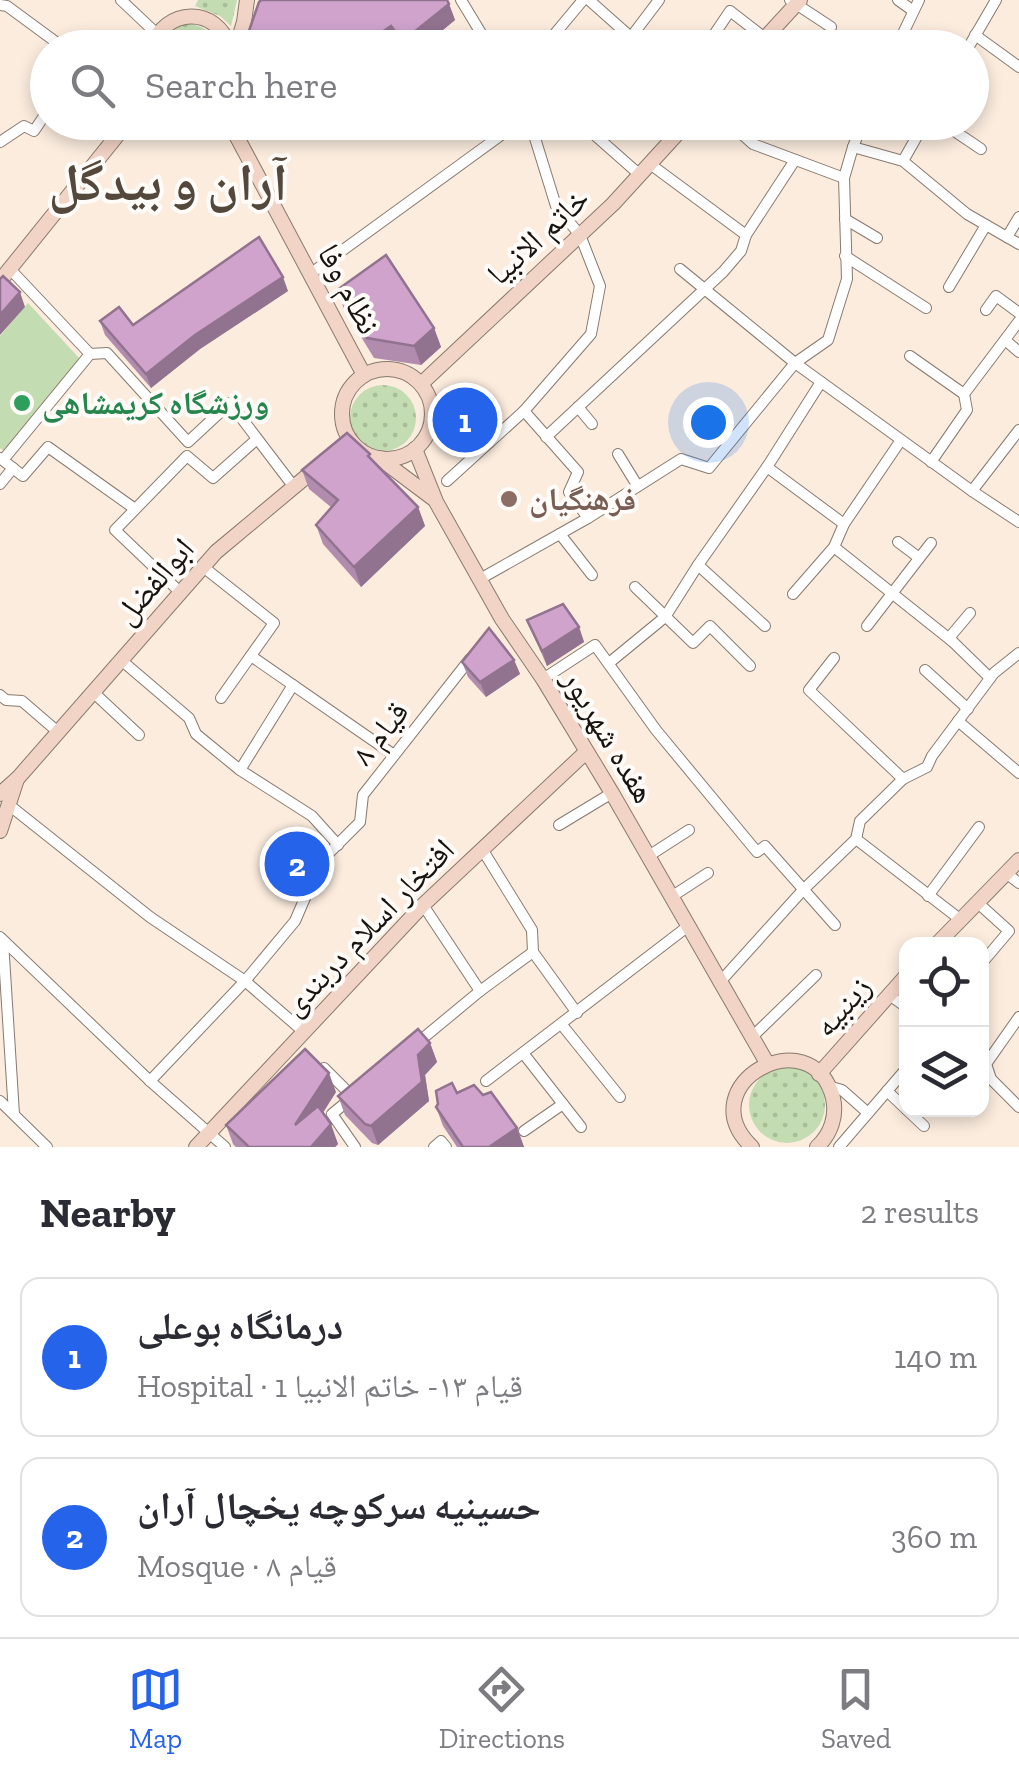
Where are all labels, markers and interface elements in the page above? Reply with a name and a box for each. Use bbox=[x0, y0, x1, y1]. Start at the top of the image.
search box bbox=[30, 30, 989, 140]
icon: search bbox=[65, 58, 120, 113]
text: Search here bbox=[145, 62, 337, 108]
district label: آران و بیدگل bbox=[48, 151, 288, 214]
street label: خاتم الانبیا bbox=[479, 179, 598, 294]
street label: نظام وفا bbox=[308, 237, 388, 341]
pin: 1 bbox=[432, 382, 498, 458]
place label: ورزشگاه کریمشاهی bbox=[42, 384, 269, 423]
marker: ورزشگاه کریمشاهی bbox=[11, 392, 33, 414]
your location bbox=[683, 397, 734, 448]
place label: فرهنگیان bbox=[529, 480, 636, 518]
marker: فرهنگیان bbox=[498, 488, 520, 510]
street label: ابوالفضل bbox=[106, 530, 203, 633]
street label: هفده شهریور bbox=[554, 662, 664, 809]
street label: قیام ۸ bbox=[343, 694, 418, 774]
pin: 2 bbox=[264, 826, 330, 902]
street label: افتخار اسلام دربندی bbox=[274, 831, 463, 1025]
map controls bbox=[899, 937, 989, 1117]
button: locate bbox=[899, 937, 989, 1027]
street label: زینبیه bbox=[805, 968, 879, 1044]
button: layers bbox=[899, 1027, 989, 1117]
text: Nearby bbox=[40, 1187, 176, 1238]
text: 2 results bbox=[860, 1193, 979, 1231]
text: درمانگاه بوعلی bbox=[137, 1303, 343, 1349]
text: 1 bbox=[68, 1338, 81, 1376]
text: 140 m bbox=[894, 1338, 977, 1376]
text: Hospital · قیام ۱۳- خاتم الانبیا 1 bbox=[137, 1367, 523, 1405]
text: حسینیه سرکوچه یخچال آران bbox=[137, 1483, 541, 1529]
text: 2 bbox=[66, 1518, 83, 1556]
text: 360 m bbox=[891, 1518, 977, 1556]
text: Mosque · قیام ۸ bbox=[137, 1547, 337, 1585]
tab: Map bbox=[128, 1662, 183, 1755]
tab: Directions bbox=[439, 1662, 565, 1755]
tab: Saved bbox=[821, 1662, 891, 1755]

